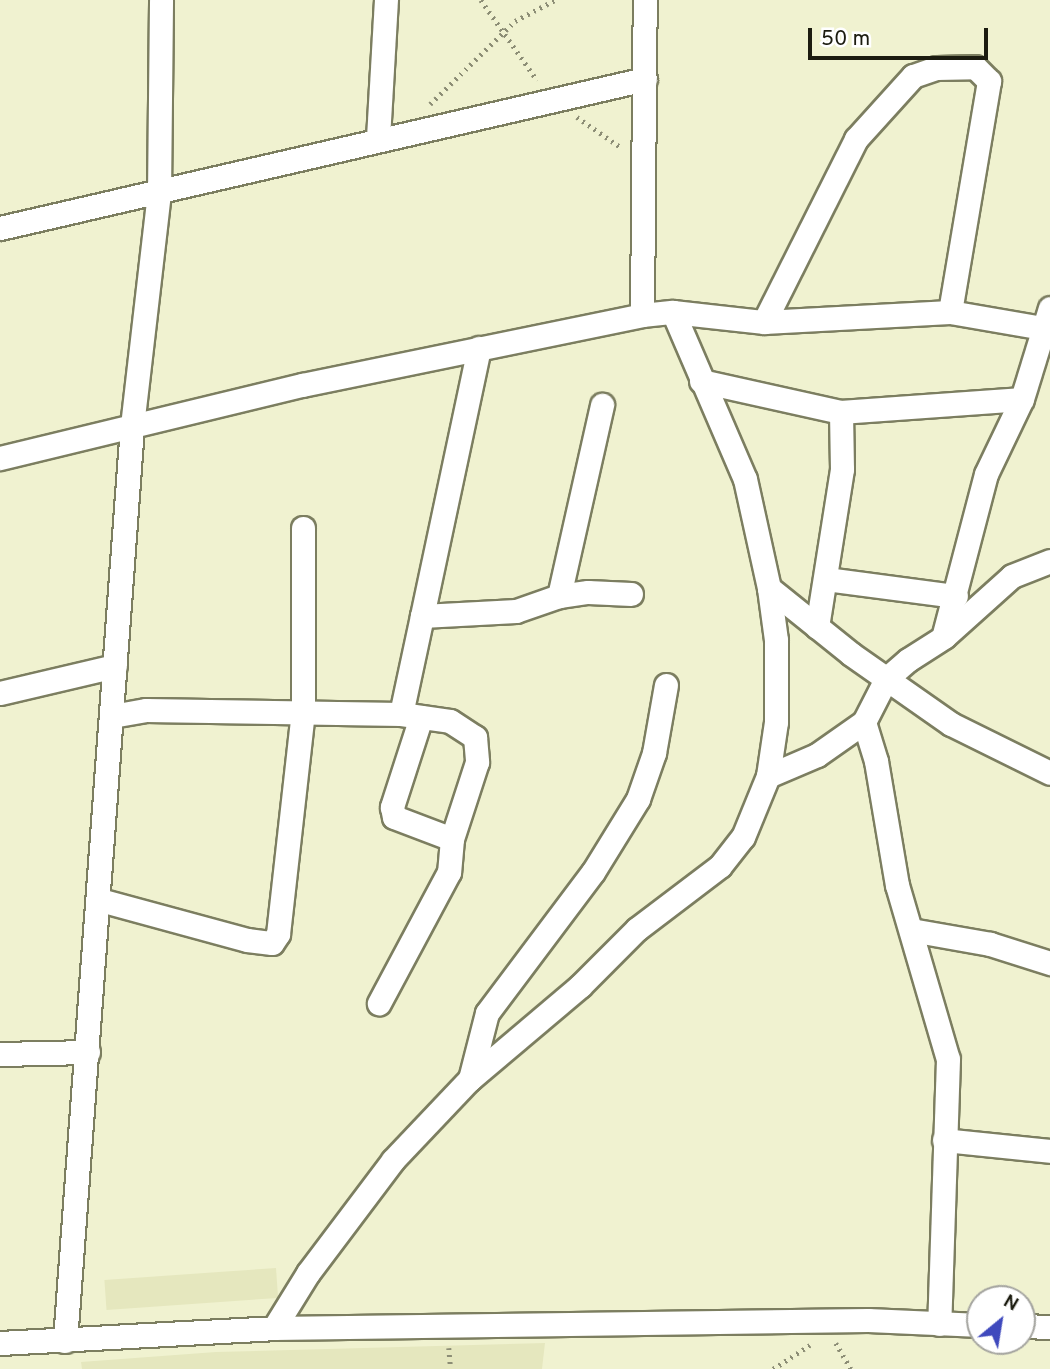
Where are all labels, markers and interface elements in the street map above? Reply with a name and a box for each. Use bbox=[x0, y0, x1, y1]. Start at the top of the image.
scale bar bbox=[812, 14, 992, 58]
text: 50 m bbox=[821, 26, 870, 53]
north arrow bbox=[966, 1285, 1036, 1355]
text: N bbox=[999, 1290, 1022, 1317]

